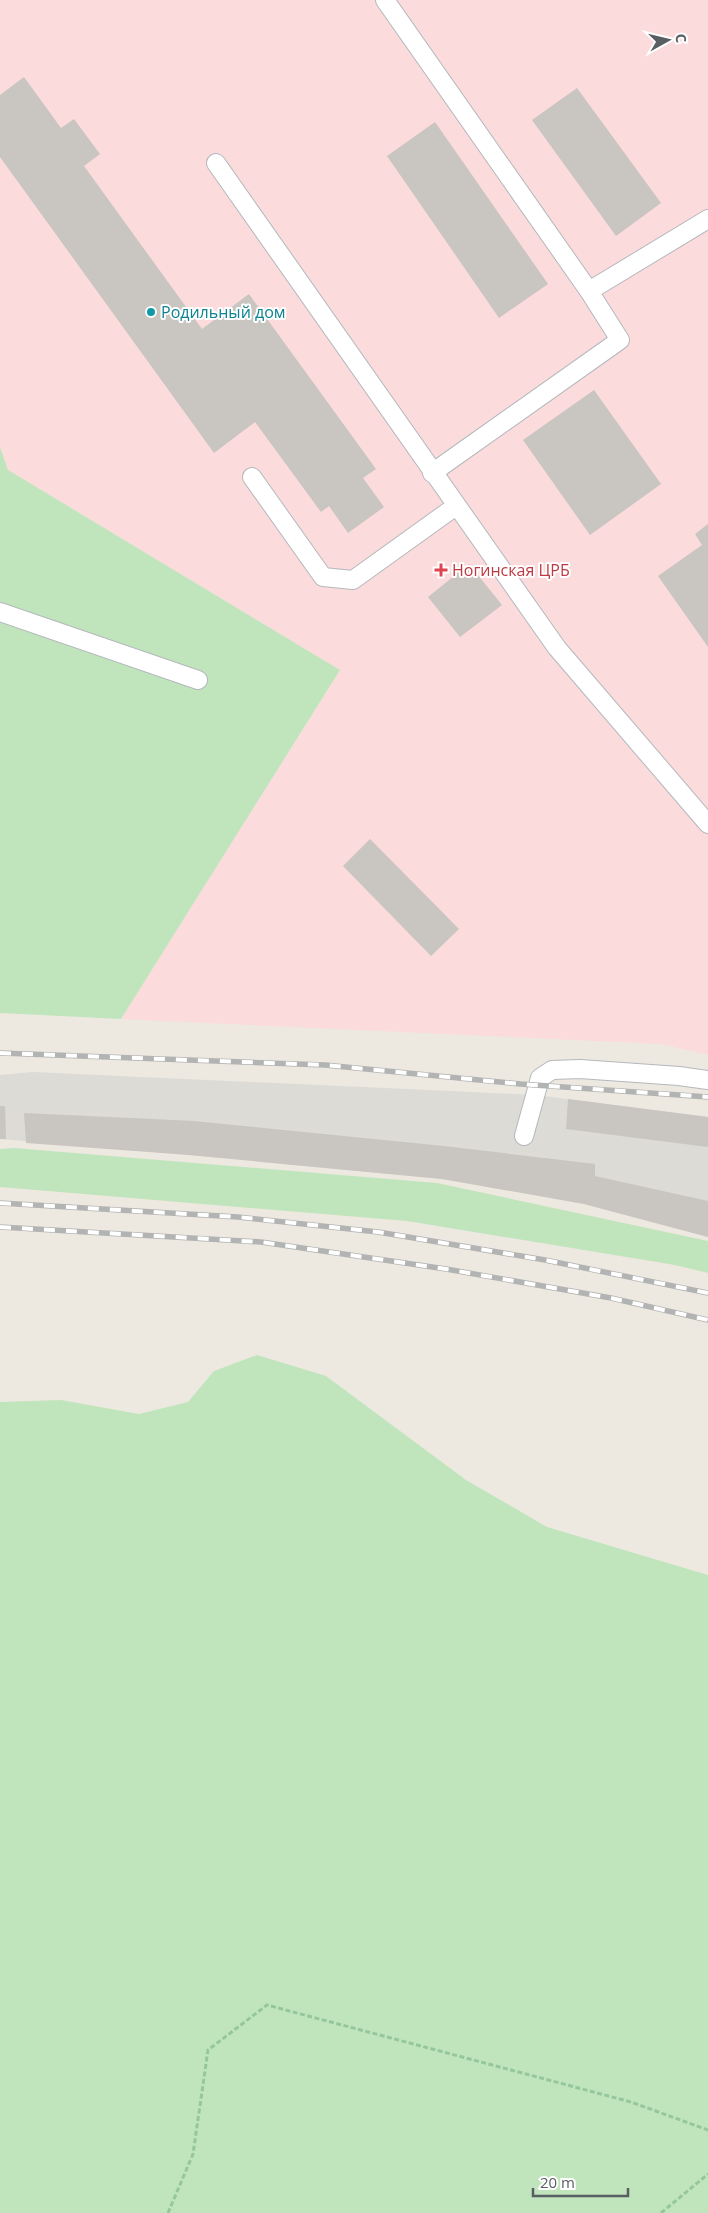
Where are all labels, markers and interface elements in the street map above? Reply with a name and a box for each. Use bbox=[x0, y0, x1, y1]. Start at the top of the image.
north arrow bbox=[643, 15, 693, 65]
text: С bbox=[671, 32, 691, 44]
place label: Родильный дом bbox=[161, 301, 286, 323]
marker: Родильный дом bbox=[145, 306, 157, 318]
place label: Ногинская ЦРБ bbox=[452, 559, 570, 581]
marker: Ногинская ЦРБ bbox=[434, 563, 448, 577]
scale bar bbox=[533, 2166, 628, 2198]
text: 20 m bbox=[540, 2172, 575, 2192]

